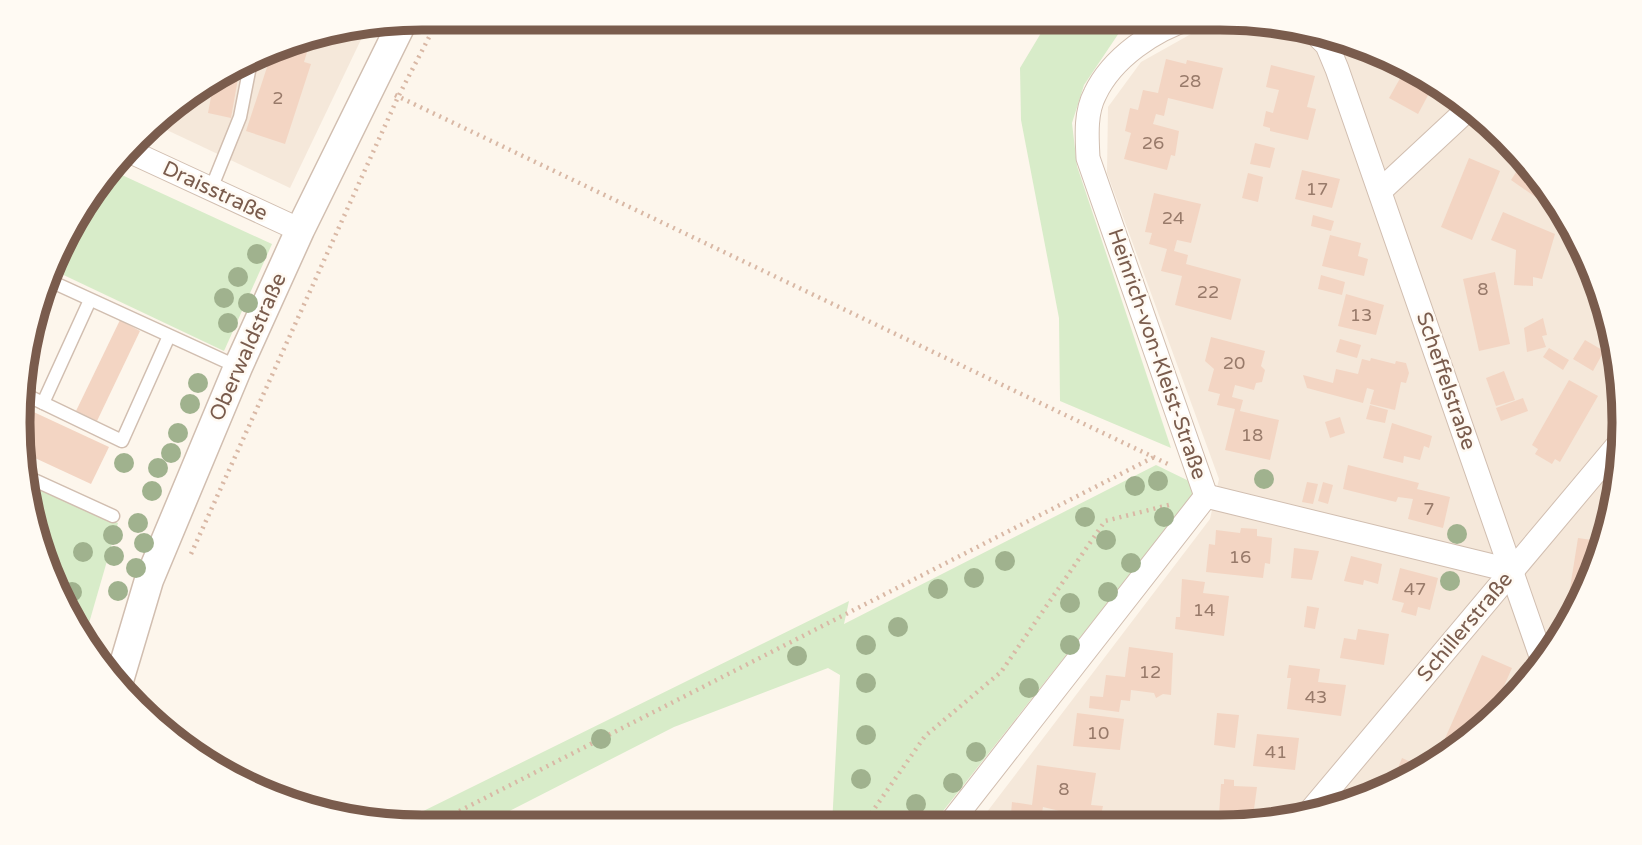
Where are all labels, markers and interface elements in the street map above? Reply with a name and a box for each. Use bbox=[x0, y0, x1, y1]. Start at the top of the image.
house number: 28 bbox=[1179, 70, 1201, 92]
house number: 2 bbox=[272, 87, 284, 109]
house number: 26 bbox=[1142, 132, 1164, 154]
street label: Draisstraße bbox=[158, 156, 272, 226]
house number: 17 bbox=[1306, 178, 1328, 200]
house number: 24 bbox=[1162, 207, 1184, 229]
street label: Heinrich-von-Kleist-Straße bbox=[1102, 225, 1212, 483]
street label: Oberwaldstraße bbox=[204, 269, 292, 425]
house number: 8 bbox=[1477, 278, 1489, 300]
house number: 22 bbox=[1197, 281, 1219, 303]
house number: 13 bbox=[1350, 304, 1372, 326]
street label: Scheffelstraße bbox=[1411, 309, 1481, 453]
house number: 20 bbox=[1223, 352, 1245, 374]
house number: 18 bbox=[1241, 424, 1263, 446]
house number: 7 bbox=[1423, 498, 1435, 520]
house number: 16 bbox=[1229, 546, 1251, 568]
street label: Schillerstraße bbox=[1412, 567, 1518, 687]
house number: 47 bbox=[1404, 578, 1426, 600]
house number: 14 bbox=[1193, 599, 1215, 621]
house number: 12 bbox=[1139, 661, 1161, 683]
house number: 43 bbox=[1305, 686, 1327, 708]
house number: 10 bbox=[1087, 722, 1109, 744]
house number: 41 bbox=[1265, 741, 1287, 763]
house number: 8 bbox=[1058, 778, 1070, 800]

